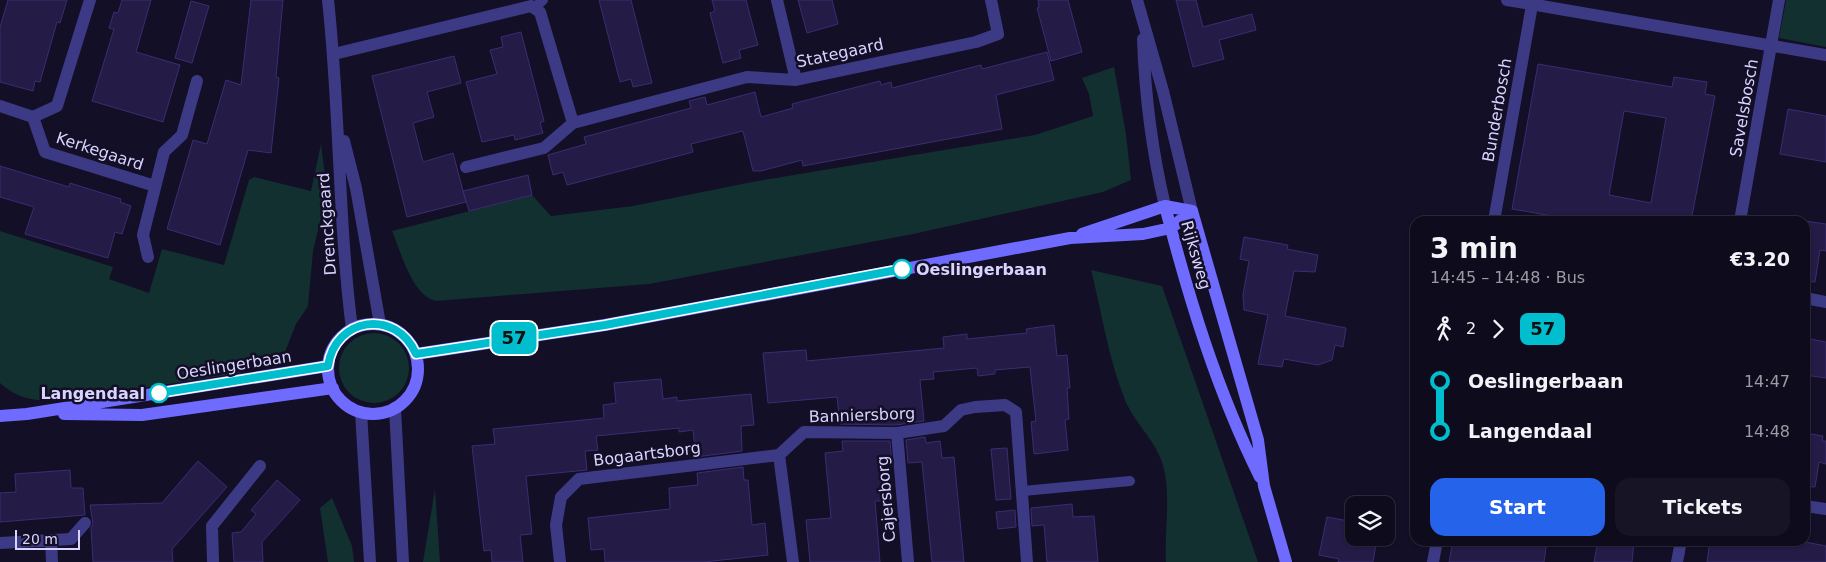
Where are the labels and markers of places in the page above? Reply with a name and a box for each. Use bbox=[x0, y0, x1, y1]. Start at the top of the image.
marker: Oeslingerbaan bbox=[892, 259, 912, 279]
place label: Oeslingerbaan bbox=[916, 260, 1047, 279]
marker: Langendaal bbox=[149, 383, 169, 403]
place label: Langendaal bbox=[40, 384, 145, 403]

